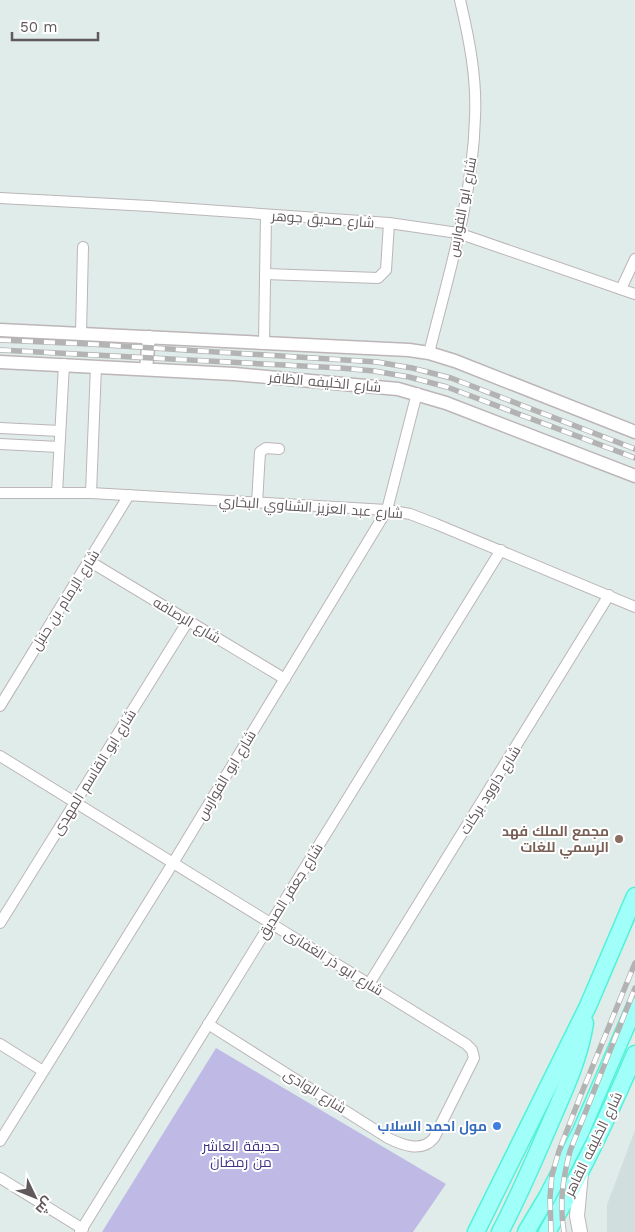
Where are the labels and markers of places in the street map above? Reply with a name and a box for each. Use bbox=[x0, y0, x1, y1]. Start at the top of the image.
place label: مجمع الملك فهد الرسمي للغات bbox=[502, 823, 609, 859]
marker: مجمع الملك فهد الرسمي للغات bbox=[613, 833, 625, 845]
place label: مول احمد السلاب bbox=[377, 1118, 487, 1135]
marker: مول احمد السلاب bbox=[491, 1120, 503, 1132]

